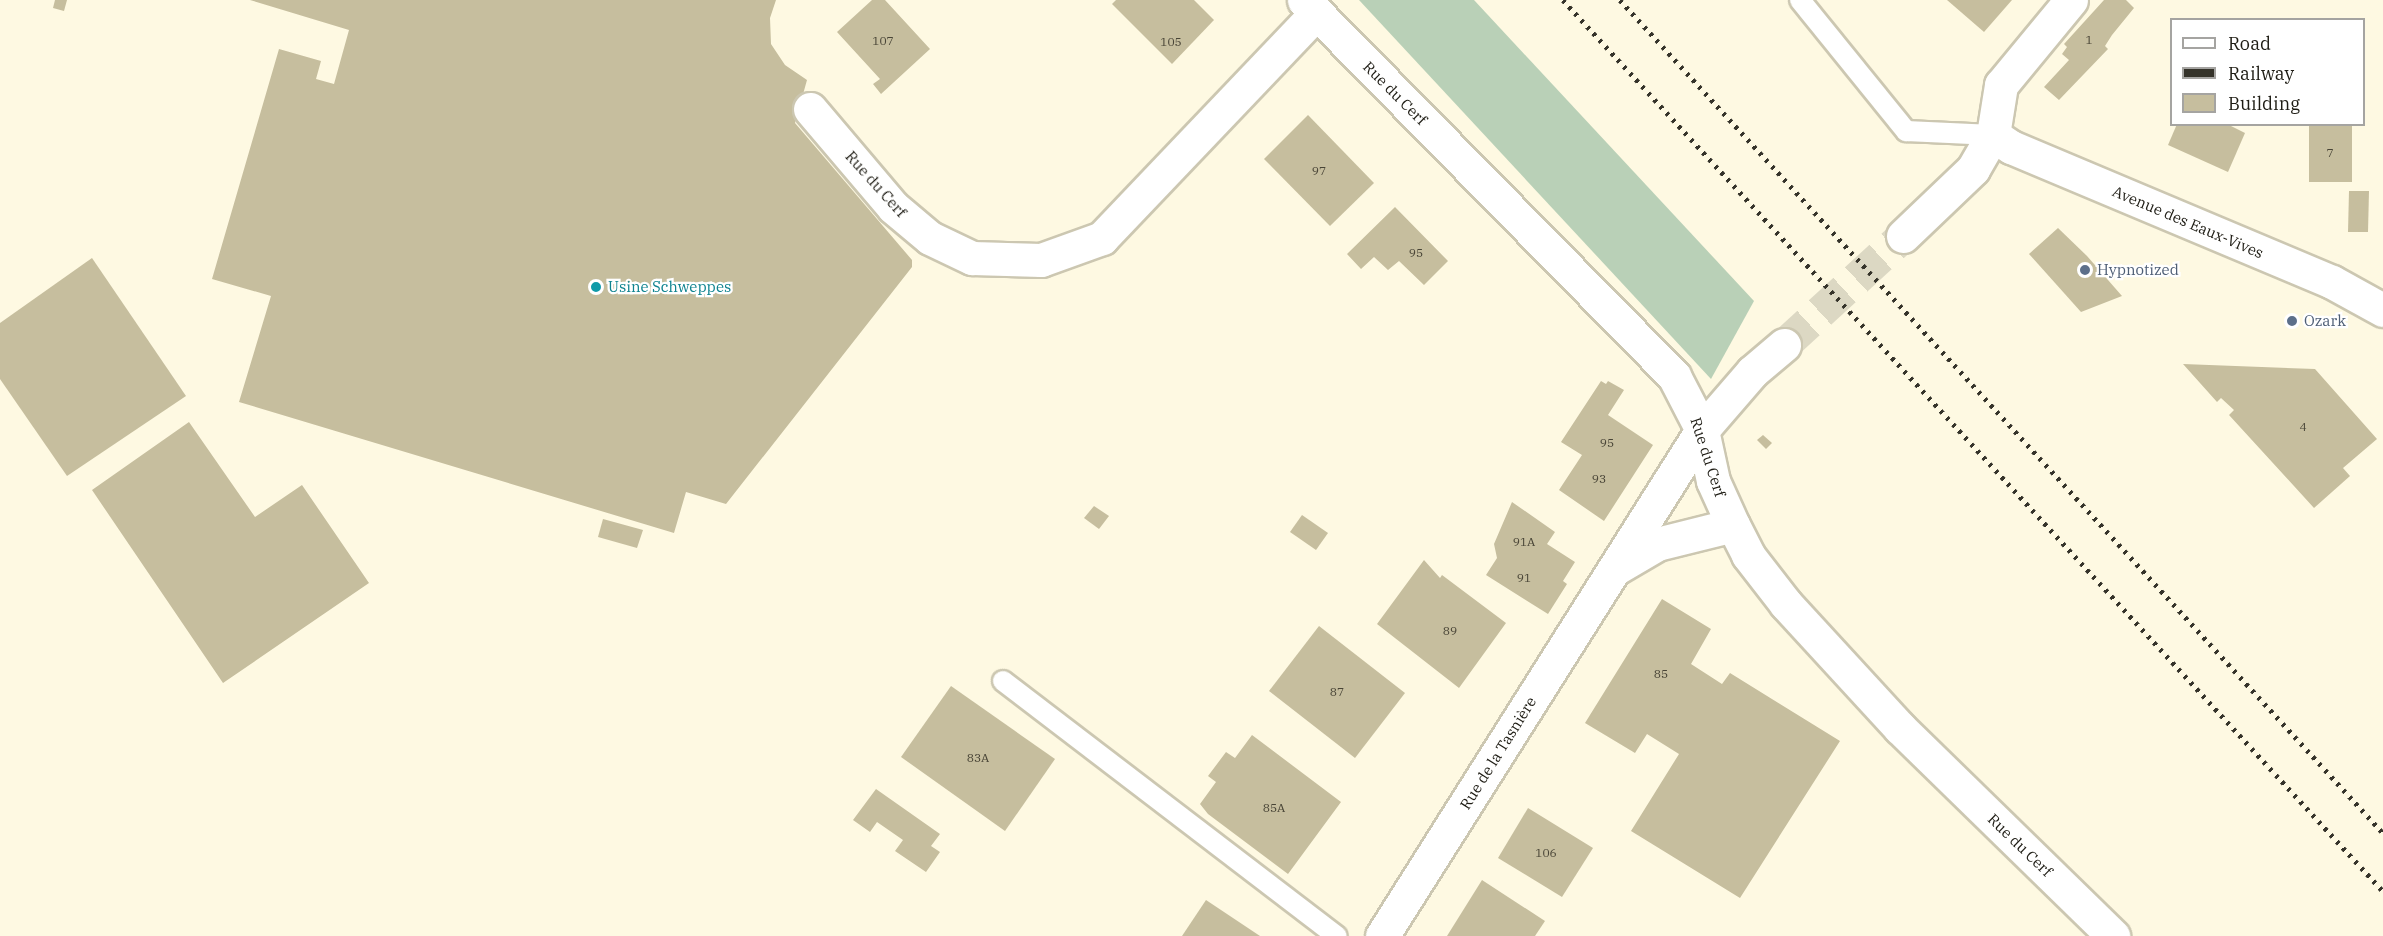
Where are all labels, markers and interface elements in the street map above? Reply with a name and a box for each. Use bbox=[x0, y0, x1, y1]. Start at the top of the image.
legend bbox=[2170, 18, 2365, 126]
text: Road bbox=[2228, 32, 2271, 55]
house number: 1 bbox=[2085, 33, 2093, 47]
house number: 107 bbox=[872, 34, 894, 48]
house number: 105 bbox=[1160, 35, 1182, 49]
street label: Rue du Cerf bbox=[1360, 58, 1430, 128]
text: Railway bbox=[2228, 62, 2294, 85]
text: Building bbox=[2228, 92, 2300, 115]
house number: 7 bbox=[2326, 146, 2334, 160]
street label: Rue du Cerf bbox=[842, 147, 910, 221]
house number: 97 bbox=[1312, 164, 1326, 178]
street label: Avenue des Eaux-Vives bbox=[2110, 182, 2266, 262]
house number: 95 bbox=[1409, 246, 1423, 260]
place label: Hypnotized bbox=[2097, 261, 2179, 279]
marker: Hypnotized bbox=[2078, 263, 2092, 277]
place label: Usine Schweppes bbox=[608, 278, 731, 296]
marker: Usine Schweppes bbox=[589, 280, 603, 294]
place label: Ozark bbox=[2304, 312, 2346, 330]
marker: Ozark bbox=[2285, 314, 2299, 328]
street label: Rue du Cerf bbox=[1687, 415, 1729, 499]
house number: 4 bbox=[2299, 420, 2307, 434]
house number: 95 bbox=[1600, 436, 1614, 450]
house number: 93 bbox=[1592, 472, 1606, 486]
house number: 91A bbox=[1513, 535, 1535, 549]
house number: 91 bbox=[1517, 571, 1531, 585]
house number: 89 bbox=[1443, 624, 1457, 638]
house number: 85 bbox=[1654, 667, 1668, 681]
house number: 87 bbox=[1330, 685, 1344, 699]
street label: Rue de la Tasnière bbox=[1456, 693, 1540, 813]
house number: 83A bbox=[967, 751, 989, 765]
house number: 85A bbox=[1263, 801, 1285, 815]
street label: Rue du Cerf bbox=[1984, 810, 2056, 880]
house number: 106 bbox=[1535, 846, 1557, 860]

